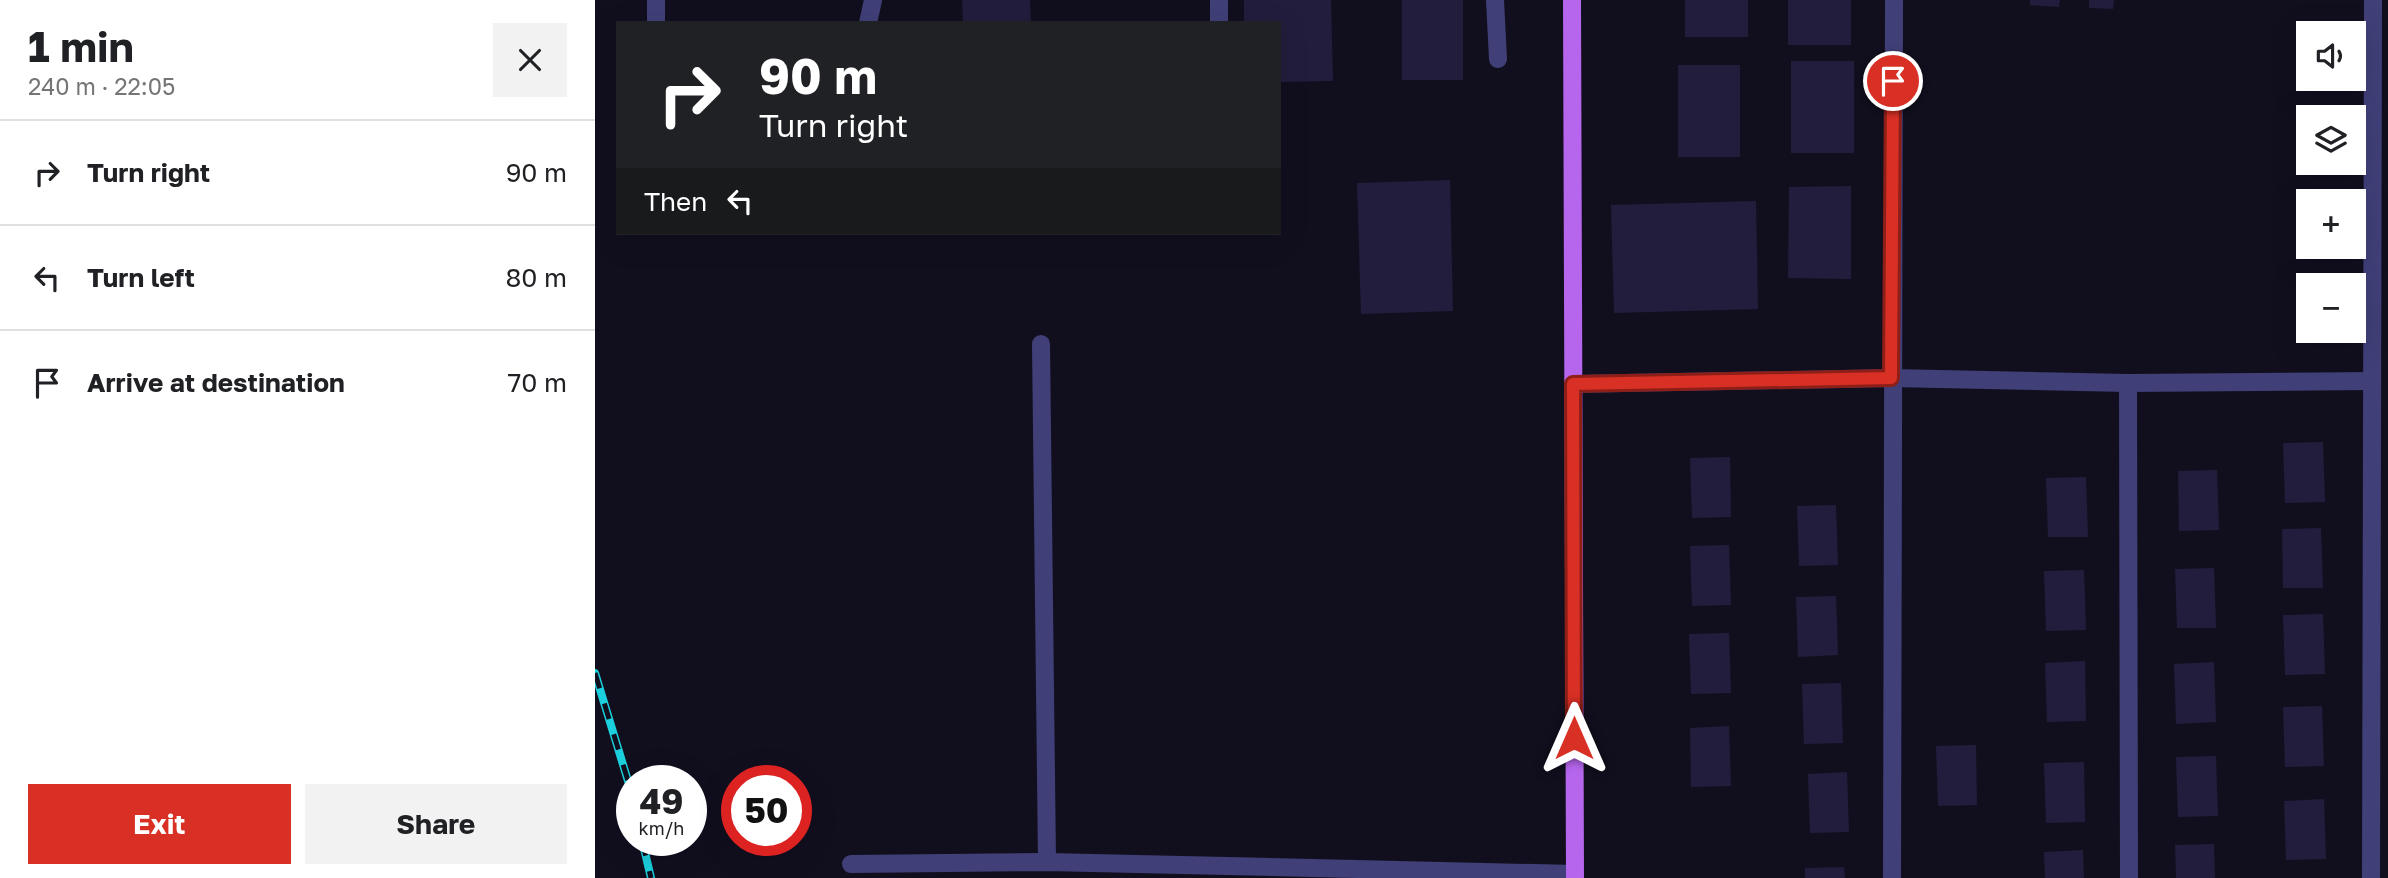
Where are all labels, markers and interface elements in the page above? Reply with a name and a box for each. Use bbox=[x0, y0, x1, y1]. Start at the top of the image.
text: 1 min bbox=[28, 21, 134, 71]
map controls bbox=[2296, 21, 2366, 343]
button: sound bbox=[2296, 21, 2366, 91]
button: close bbox=[493, 23, 567, 97]
text: 90 m bbox=[759, 46, 877, 105]
icon: right bbox=[644, 49, 735, 140]
pin bbox=[1863, 51, 1923, 111]
icon: arrive bbox=[1874, 62, 1912, 100]
text: 240 m · 22:05 bbox=[28, 72, 175, 100]
button: layers bbox=[2296, 105, 2366, 175]
text: Turn right bbox=[759, 106, 908, 144]
icon: right bbox=[28, 154, 66, 192]
text: Turn right bbox=[87, 157, 210, 188]
text: 90 m bbox=[506, 157, 567, 188]
icon: left bbox=[721, 182, 759, 220]
text: Then bbox=[644, 186, 707, 217]
button: + bbox=[2296, 189, 2366, 259]
icon: left bbox=[28, 259, 66, 297]
text: Turn left bbox=[87, 262, 195, 293]
text: 80 m bbox=[506, 262, 567, 293]
button: − bbox=[2296, 273, 2366, 343]
icon: arrive bbox=[28, 364, 66, 402]
text: Arrive at destination bbox=[87, 367, 345, 398]
text: 70 m bbox=[508, 367, 567, 398]
position arrow bbox=[1537, 701, 1611, 775]
speed limit sign: 50 bbox=[721, 765, 812, 856]
text: 49 bbox=[639, 780, 684, 822]
button: Exit bbox=[28, 784, 291, 864]
button: Share bbox=[305, 784, 567, 864]
text: km/h bbox=[639, 817, 684, 839]

